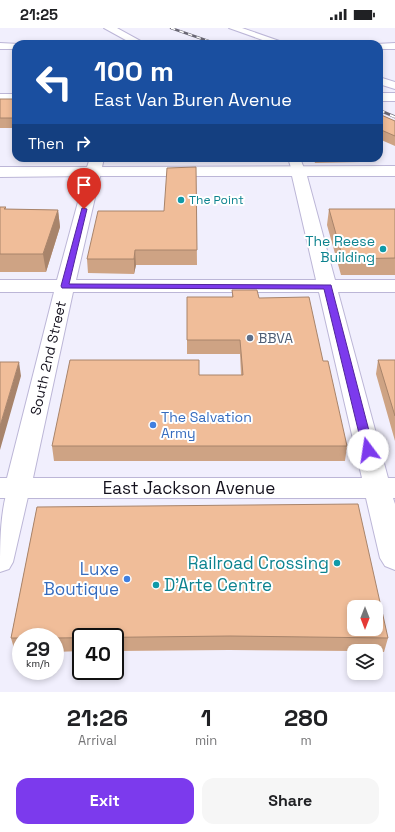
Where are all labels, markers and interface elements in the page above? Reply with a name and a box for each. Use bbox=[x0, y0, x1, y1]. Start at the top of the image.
text: 21:25 bbox=[20, 5, 58, 24]
text: 100 m bbox=[94, 53, 174, 89]
icon: left bbox=[28, 56, 80, 108]
text: East Van Buren Avenue bbox=[94, 88, 292, 111]
icon: right bbox=[72, 132, 94, 154]
text: Then bbox=[28, 134, 64, 153]
pin bbox=[67, 168, 101, 209]
icon: arrive bbox=[73, 174, 95, 196]
place label: The Point bbox=[189, 192, 244, 208]
marker: The Point bbox=[176, 195, 186, 205]
place label: The Reese Building bbox=[305, 232, 375, 266]
marker: The Reese Building bbox=[378, 244, 388, 254]
street label: South 2nd Street bbox=[26, 299, 70, 417]
place label: BBVA bbox=[258, 329, 293, 347]
marker: BBVA bbox=[245, 333, 255, 343]
place label: The Salvation Army bbox=[161, 408, 252, 442]
marker: The Salvation Army bbox=[148, 420, 158, 430]
position arrow bbox=[347, 429, 389, 471]
street label: East Jackson Avenue bbox=[103, 477, 275, 499]
place label: Railroad Crossing bbox=[188, 552, 329, 574]
place label: Luxe Boutique bbox=[43, 558, 119, 600]
marker: Railroad Crossing bbox=[332, 558, 342, 568]
marker: Luxe Boutique bbox=[122, 574, 132, 584]
place label: D'Arte Centre bbox=[164, 574, 272, 596]
marker: D'Arte Centre bbox=[151, 580, 161, 590]
north arrow bbox=[347, 600, 383, 636]
map controls bbox=[347, 600, 383, 680]
speed limit sign: 40 bbox=[72, 628, 124, 680]
text: 29 bbox=[26, 636, 50, 662]
button: layers bbox=[347, 644, 383, 680]
text: km/h bbox=[26, 657, 50, 670]
text: 21:26 bbox=[67, 702, 128, 733]
text: 1 bbox=[201, 702, 211, 733]
text: 280 bbox=[284, 702, 328, 733]
text: Arrival bbox=[78, 732, 117, 749]
text: min bbox=[195, 732, 217, 749]
text: m bbox=[301, 732, 312, 749]
button: Exit bbox=[16, 778, 194, 824]
button: Share bbox=[202, 778, 379, 824]

